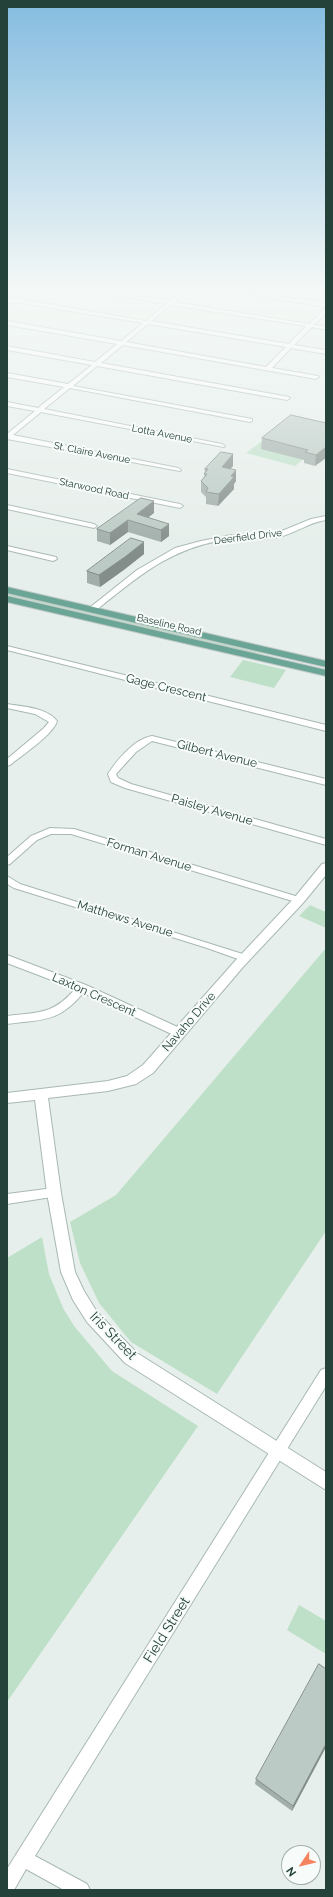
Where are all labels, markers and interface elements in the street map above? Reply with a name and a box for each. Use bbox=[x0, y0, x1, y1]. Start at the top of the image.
street label: Lotta Avenue bbox=[131, 422, 193, 446]
street label: St. Claire Avenue bbox=[53, 440, 131, 466]
street label: Starwood Road bbox=[58, 476, 130, 502]
street label: Deerfield Drive bbox=[213, 527, 283, 547]
street label: Baseline Road bbox=[136, 612, 202, 638]
street label: Gage Crescent bbox=[124, 671, 208, 705]
street label: Gilbert Avenue bbox=[175, 737, 259, 771]
street label: Paisley Avenue bbox=[170, 791, 254, 829]
street label: Forman Avenue bbox=[105, 835, 193, 875]
street label: Matthews Avenue bbox=[75, 898, 175, 940]
street label: Laxton Crescent bbox=[50, 970, 138, 1020]
street label: Navaho Drive bbox=[159, 989, 219, 1055]
street label: Iris Street bbox=[86, 1308, 140, 1364]
street label: Field Street bbox=[140, 1594, 194, 1666]
north arrow bbox=[281, 1845, 321, 1885]
text: N bbox=[284, 1864, 299, 1879]

